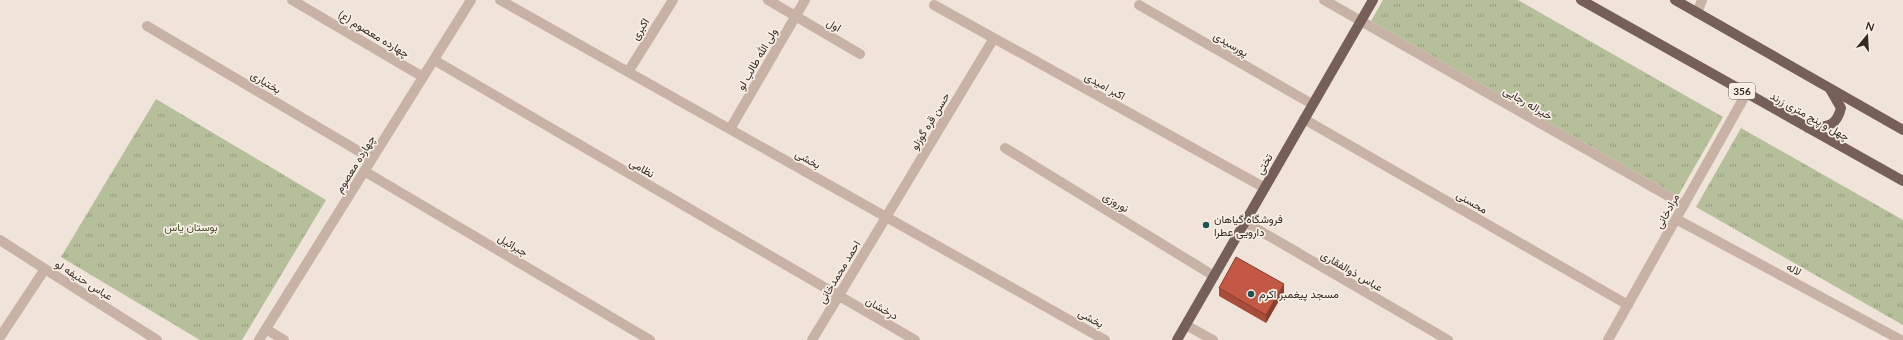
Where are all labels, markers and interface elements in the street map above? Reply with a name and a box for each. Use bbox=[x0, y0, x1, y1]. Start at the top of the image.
street label: چهارده معصوم (ع) bbox=[335, 7, 412, 62]
street label: اکبری bbox=[628, 15, 652, 43]
street label: اول bbox=[824, 15, 844, 35]
north arrow bbox=[1847, 16, 1887, 56]
text: N bbox=[1864, 19, 1876, 34]
street label: ولی الله طالب لو bbox=[734, 26, 780, 92]
street label: پورسیدی bbox=[1211, 28, 1251, 60]
street label: بختیاری bbox=[248, 67, 284, 97]
street label: اکبر امیدی bbox=[1082, 69, 1128, 103]
street label: خیراله رجایی bbox=[1501, 83, 1555, 123]
road number: 356 bbox=[1729, 83, 1755, 99]
street label: چهل و پنج متری زرند bbox=[1767, 88, 1852, 144]
street label: حسن قره گوزلو bbox=[907, 90, 953, 152]
street label: چهارده معصوم bbox=[332, 133, 379, 196]
street label: بخشی bbox=[793, 146, 823, 172]
street label: تختی bbox=[1252, 150, 1276, 177]
street label: نظامی bbox=[627, 155, 657, 181]
street label: محسنی bbox=[1454, 188, 1490, 217]
street label: نوروزی bbox=[1100, 189, 1132, 215]
street label: مرادخانی bbox=[1652, 191, 1682, 231]
place label: فروشگاه گیاهان دارویی عطرا bbox=[1214, 212, 1283, 239]
park label: بوستان یاس bbox=[164, 220, 218, 234]
marker: فروشگاه گیاهان دارویی عطرا bbox=[1201, 220, 1211, 230]
street label: جبرائیل bbox=[496, 231, 530, 259]
street label: احمد محمدخانی bbox=[815, 238, 863, 306]
street label: عباس ذوالفقاری bbox=[1318, 248, 1386, 295]
street label: عباس حنیفه لو bbox=[53, 257, 116, 303]
street label: لاله bbox=[1785, 259, 1804, 278]
place label: مسجد پیغمبر اکرم bbox=[1259, 287, 1339, 302]
marker: مسجد پیغمبر اکرم bbox=[1246, 289, 1256, 299]
street label: درخشان bbox=[863, 293, 901, 323]
street label: بخشی bbox=[1076, 305, 1106, 331]

